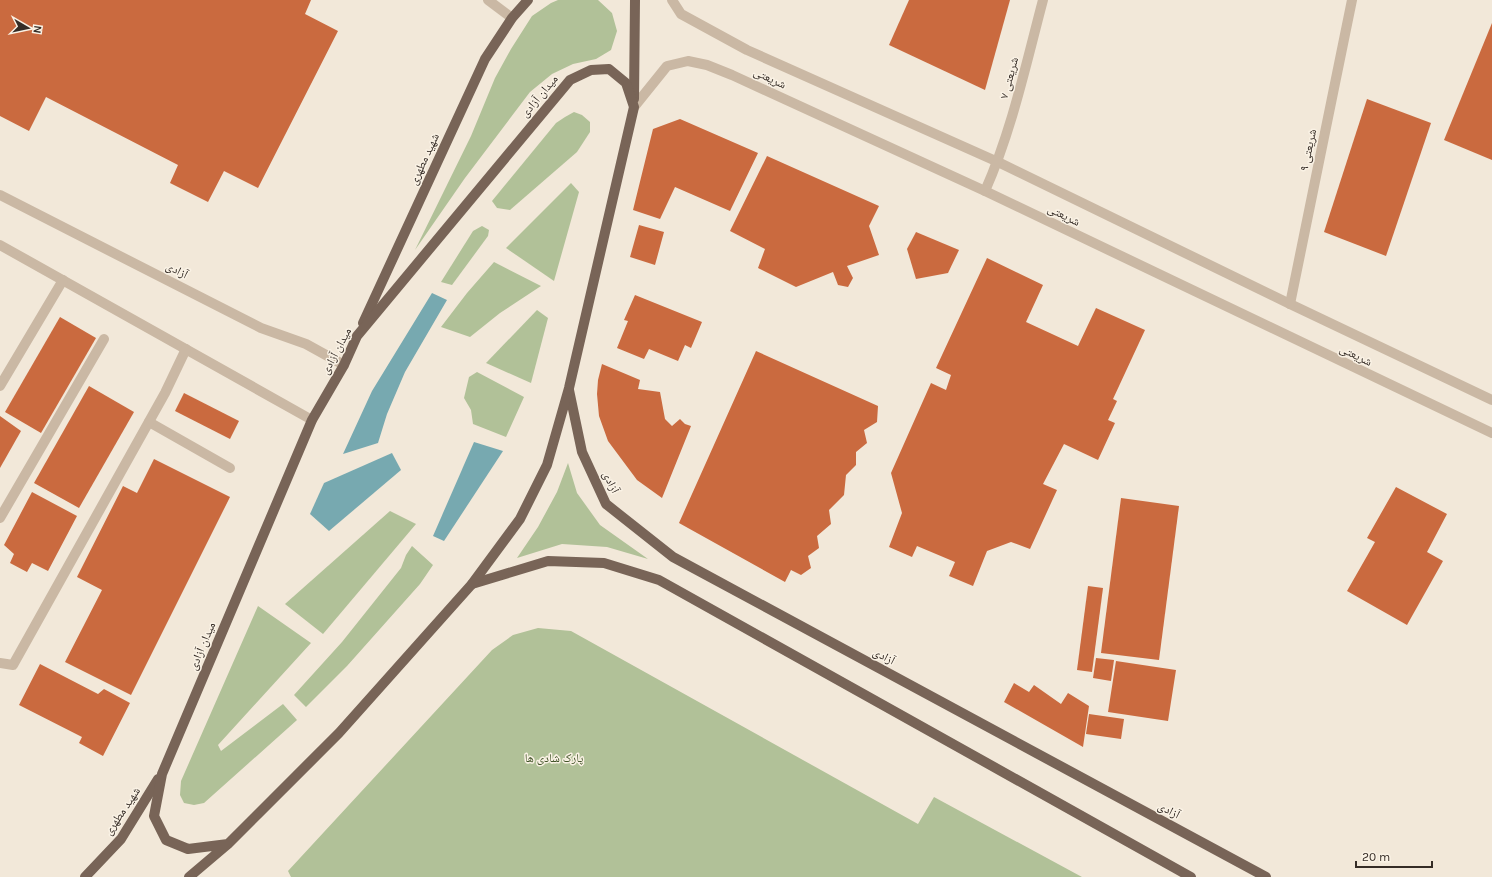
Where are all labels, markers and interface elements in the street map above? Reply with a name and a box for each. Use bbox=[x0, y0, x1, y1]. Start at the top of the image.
north arrow bbox=[8, 8, 48, 48]
text: N bbox=[30, 25, 44, 34]
street label: شریعتی ۷ bbox=[997, 56, 1022, 100]
street label: شریعتی bbox=[751, 64, 789, 92]
street label: میدان آزادی bbox=[517, 72, 561, 120]
street label: شریعتی ۹ bbox=[1297, 128, 1319, 172]
street label: شهید مطهری bbox=[406, 131, 442, 187]
street label: شریعتی bbox=[1045, 201, 1083, 229]
street label: آزادی bbox=[164, 259, 191, 282]
street label: میدان آزادی bbox=[318, 325, 354, 377]
street label: شریعتی bbox=[1337, 341, 1375, 369]
street label: آزادی bbox=[600, 469, 623, 496]
street label: میدان آزادی bbox=[186, 620, 219, 672]
street label: آزادی bbox=[871, 644, 898, 668]
park label: پارک شادی ها bbox=[525, 751, 584, 765]
street label: شهید مطهری bbox=[101, 784, 143, 838]
street label: آزادی bbox=[1156, 798, 1183, 822]
scale bar bbox=[1356, 843, 1432, 869]
text: 20 m bbox=[1362, 850, 1390, 864]

